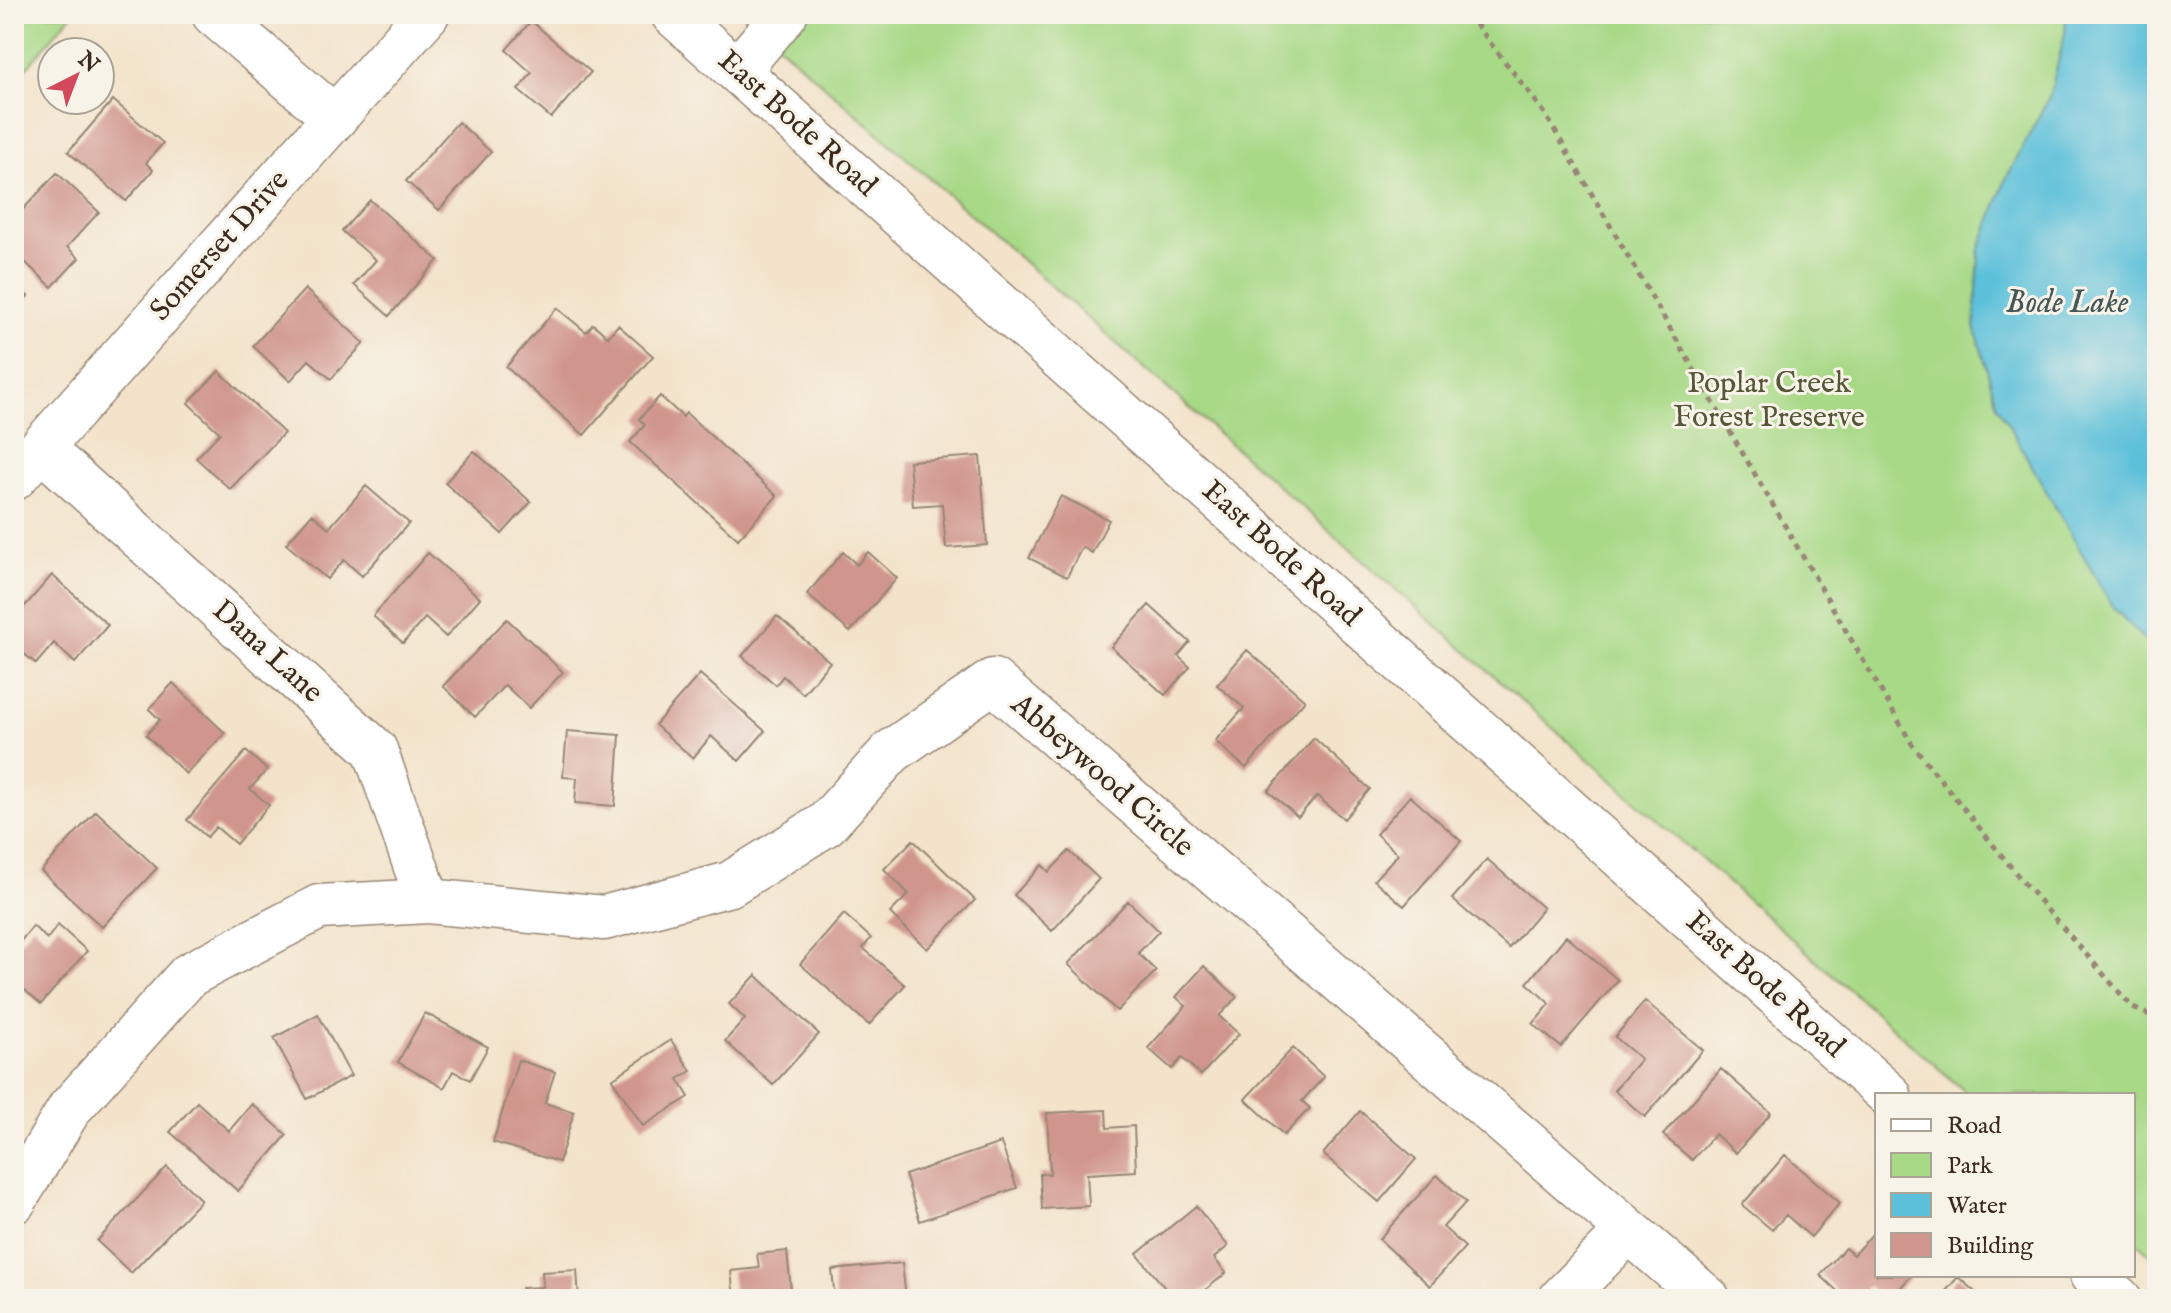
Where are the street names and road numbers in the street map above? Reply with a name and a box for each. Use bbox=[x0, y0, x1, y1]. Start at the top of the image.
street label: East Bode Road bbox=[709, 43, 885, 206]
street label: Somerset Drive bbox=[142, 163, 298, 329]
street label: East Bode Road bbox=[1193, 473, 1369, 636]
street label: Dana Lane bbox=[204, 592, 330, 712]
street label: Abbeywood Circle bbox=[1002, 685, 1201, 866]
street label: East Bode Road bbox=[1677, 904, 1853, 1067]

